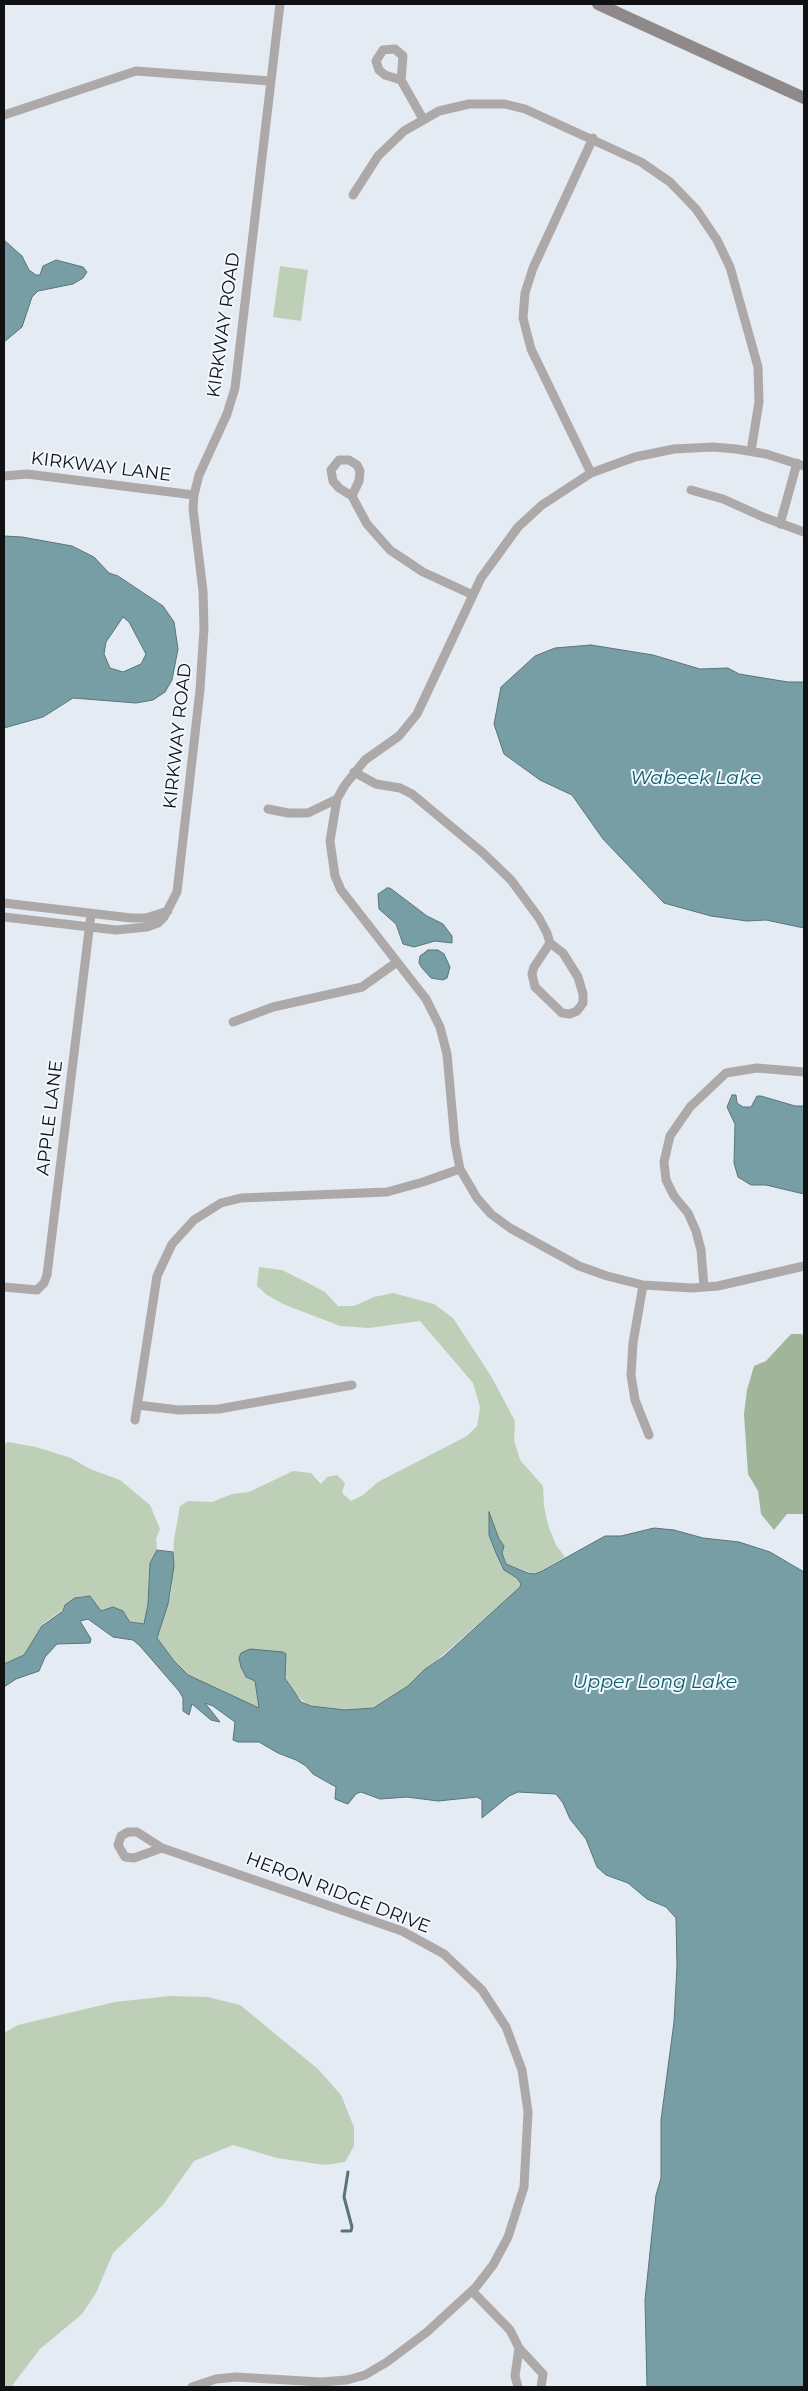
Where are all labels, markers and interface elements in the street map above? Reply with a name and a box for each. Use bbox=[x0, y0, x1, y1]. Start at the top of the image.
street label: KIRKWAY ROAD bbox=[203, 251, 245, 399]
street label: KIRKWAY LANE bbox=[30, 448, 172, 486]
street label: KIRKWAY ROAD bbox=[160, 662, 196, 810]
water label: Wabeek Lake bbox=[631, 767, 761, 789]
street label: APPLE LANE bbox=[32, 1059, 68, 1177]
water label: Upper Long Lake bbox=[573, 1671, 737, 1693]
street label: HERON RIDGE DRIVE bbox=[243, 1848, 433, 1938]

